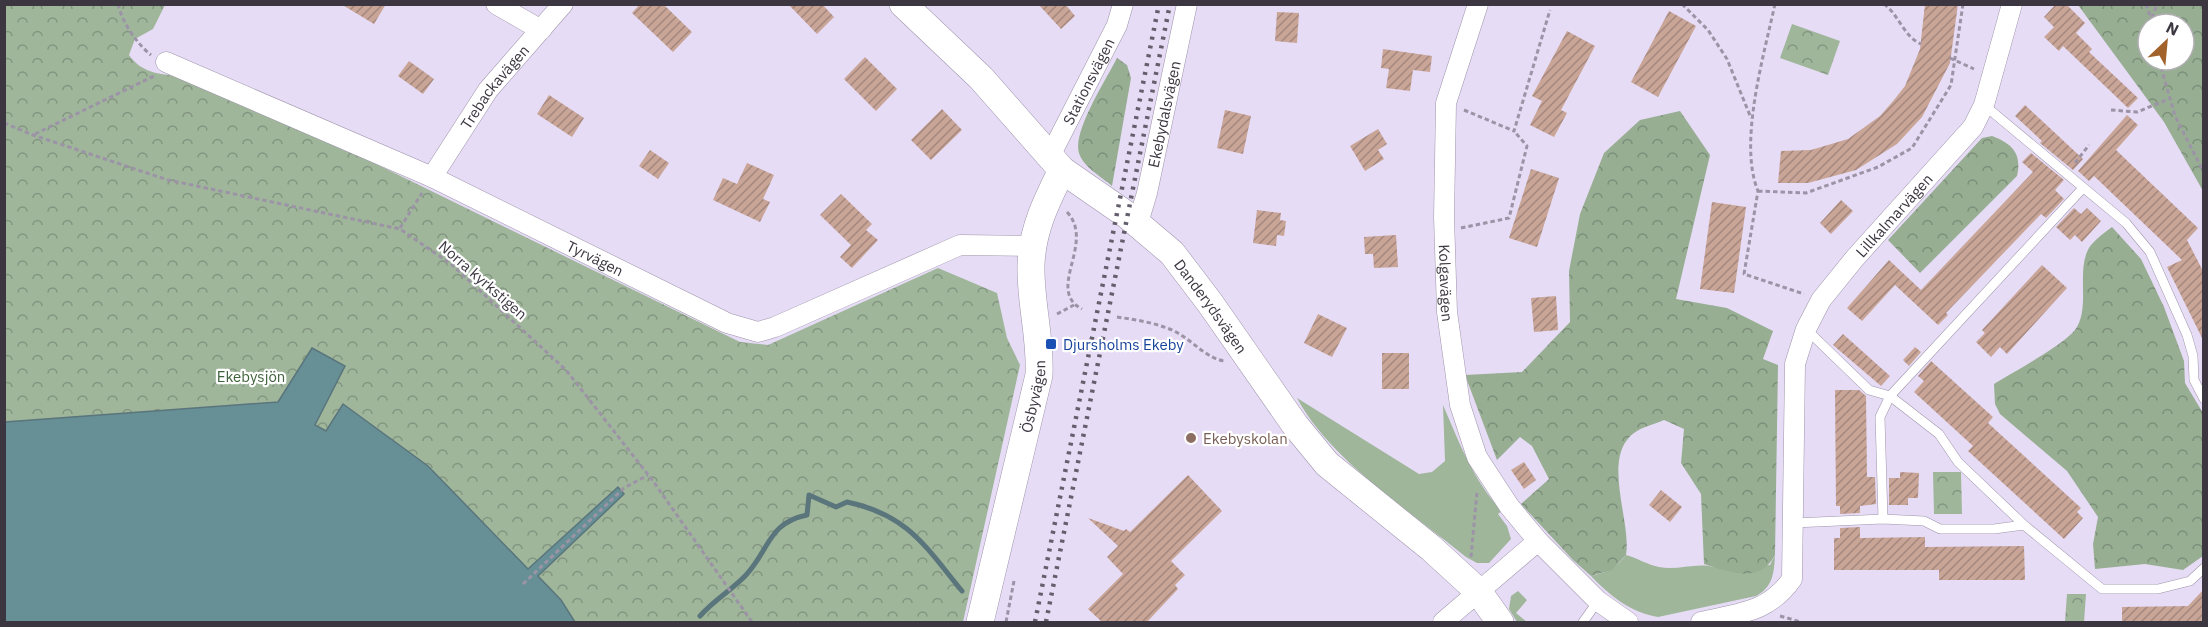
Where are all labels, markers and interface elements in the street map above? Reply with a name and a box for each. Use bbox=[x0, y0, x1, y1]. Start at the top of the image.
north arrow bbox=[2136, 12, 2196, 72]
text: N bbox=[2163, 17, 2182, 40]
street label: Stationsvägen bbox=[1058, 35, 1118, 128]
street label: Trebackavägen bbox=[456, 41, 533, 132]
street label: Ekebydalsvägen bbox=[1143, 59, 1184, 169]
street label: Lillkalmarvägen bbox=[1851, 169, 1936, 261]
street label: Norra kyrkstigen bbox=[435, 236, 531, 324]
street label: Tyrvägen bbox=[564, 236, 627, 280]
street label: Kolgavägen bbox=[1435, 244, 1458, 323]
street label: Danderydsvägen bbox=[1170, 255, 1252, 357]
place label: Djursholms Ekeby bbox=[1063, 335, 1184, 354]
marker: Djursholms Ekeby bbox=[1044, 337, 1058, 351]
street label: Ösbyvägen bbox=[1016, 360, 1049, 435]
park label: Ekebysjön bbox=[217, 367, 285, 386]
place label: Ekebyskolan bbox=[1203, 429, 1288, 448]
marker: Ekebyskolan bbox=[1184, 431, 1198, 445]

